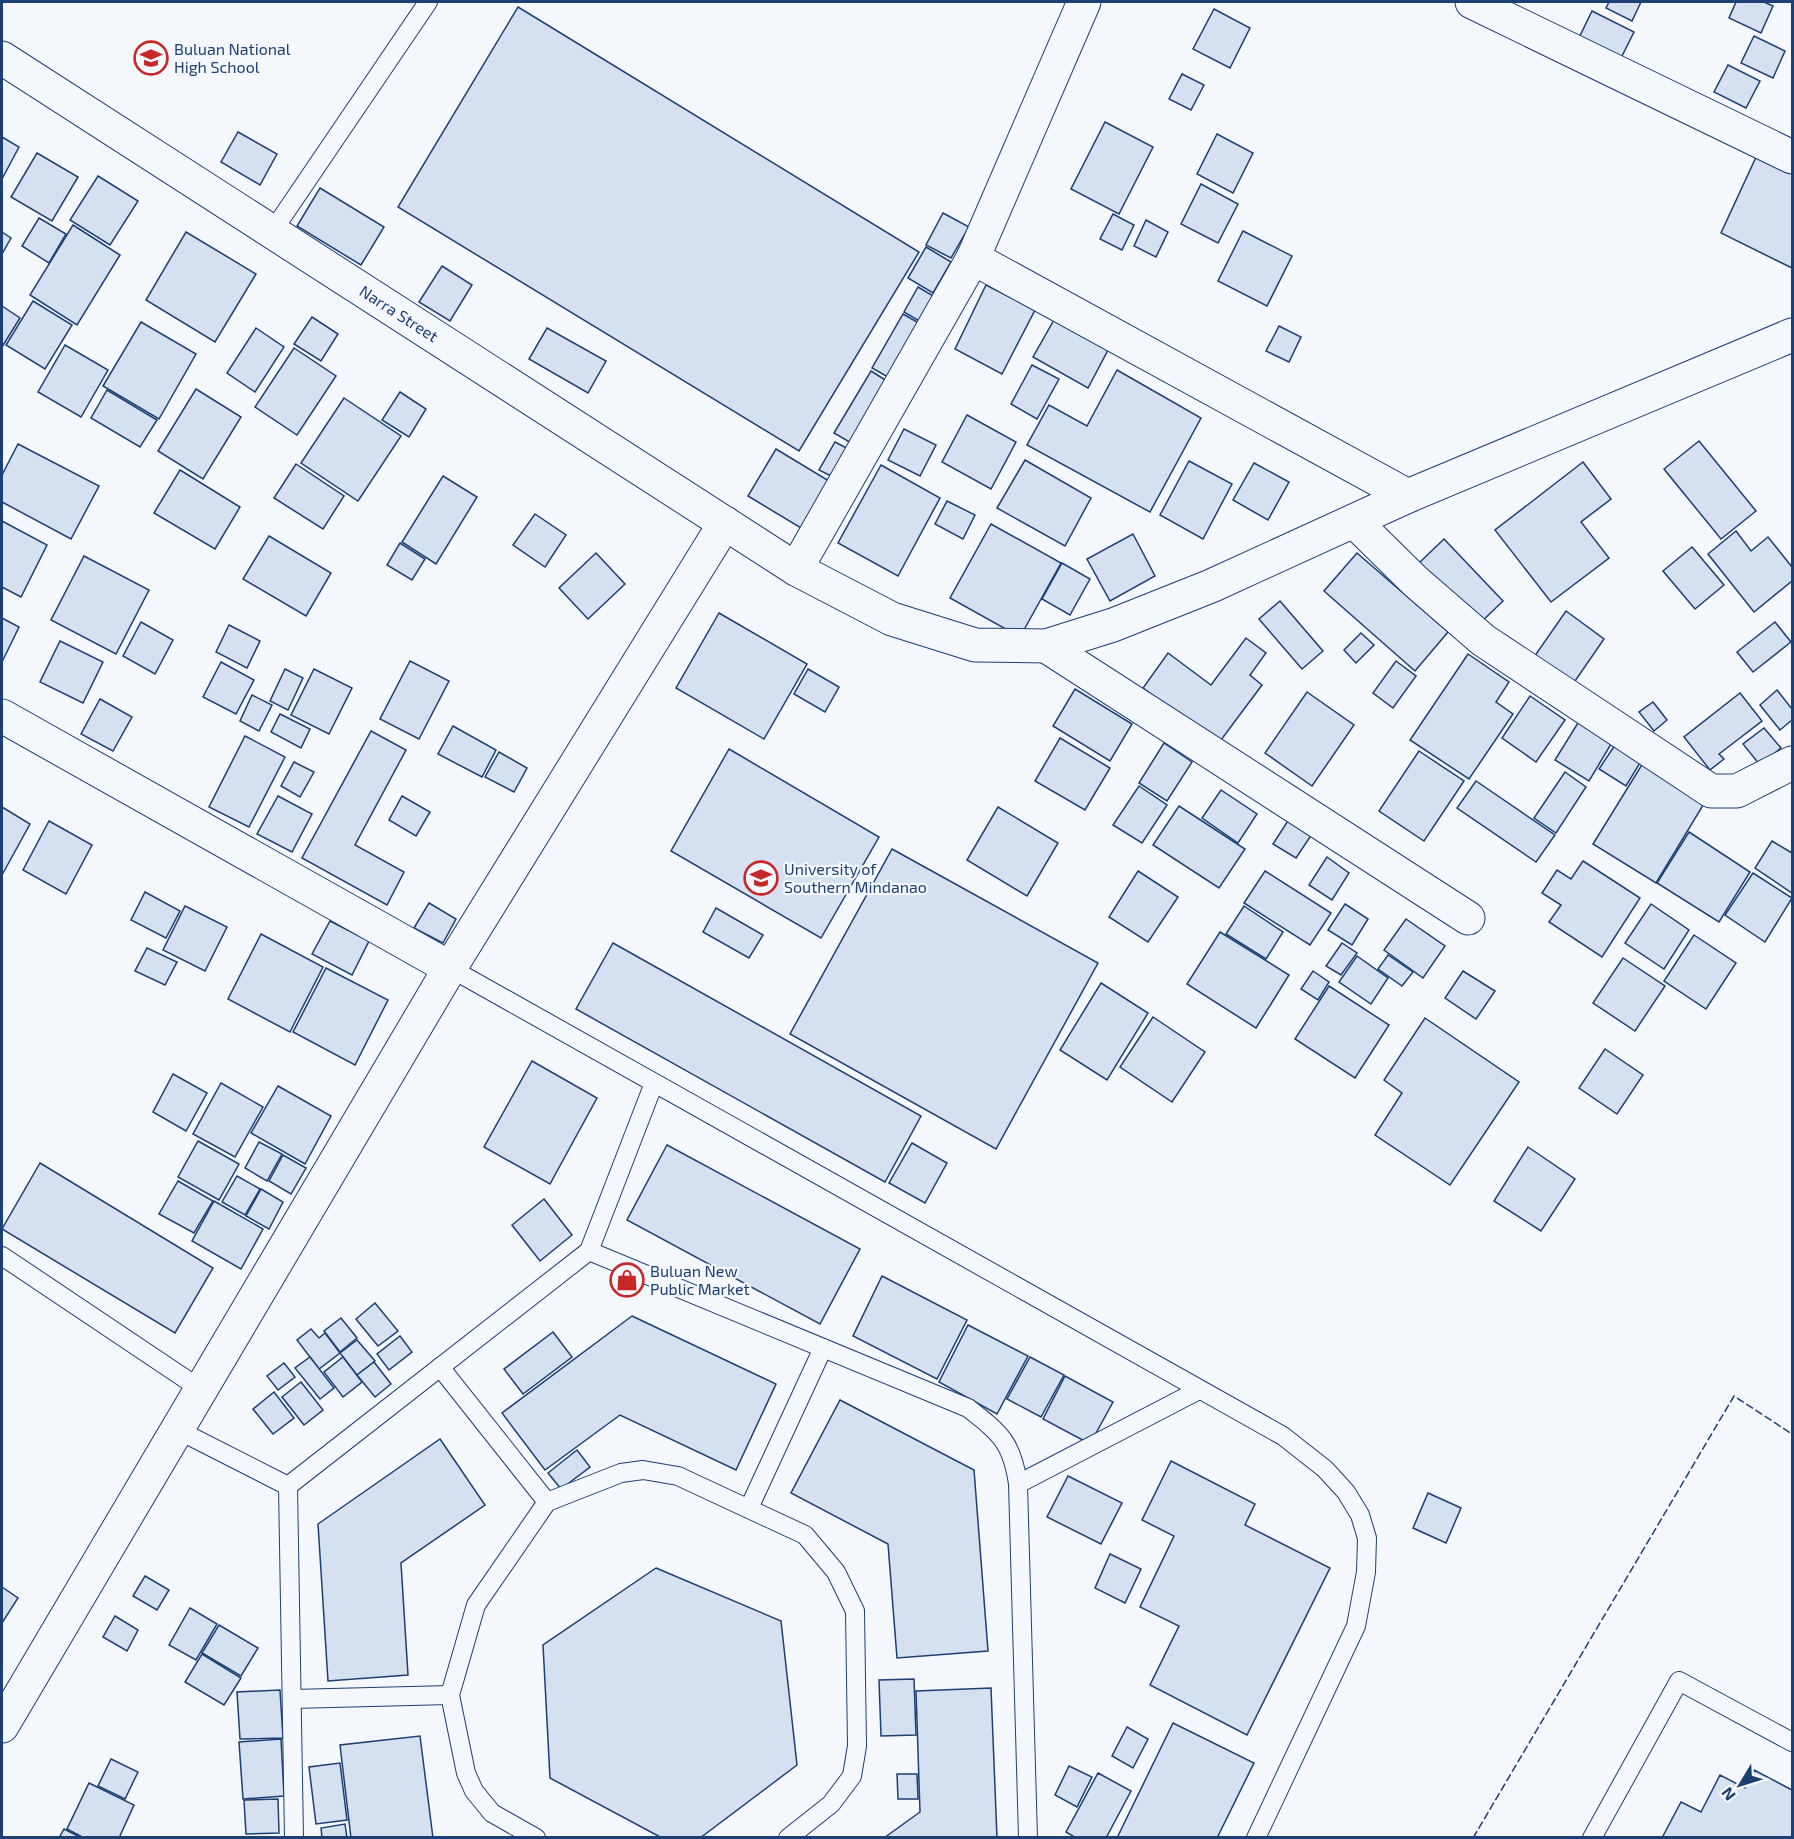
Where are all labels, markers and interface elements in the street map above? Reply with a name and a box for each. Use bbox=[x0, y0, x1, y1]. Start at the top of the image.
place label: Buluan National High School bbox=[174, 39, 291, 76]
school or university icon: Buluan National High School bbox=[133, 40, 169, 76]
street label: Narra Street bbox=[356, 281, 442, 345]
place label: University of Southern Mindanao bbox=[784, 859, 927, 896]
school or university icon: University of Southern Mindanao bbox=[743, 860, 779, 896]
place label: Buluan New Public Market bbox=[650, 1261, 750, 1298]
shop icon: Buluan New Public Market bbox=[609, 1262, 645, 1298]
north arrow bbox=[1710, 1755, 1770, 1815]
text: N bbox=[1717, 1784, 1739, 1805]

